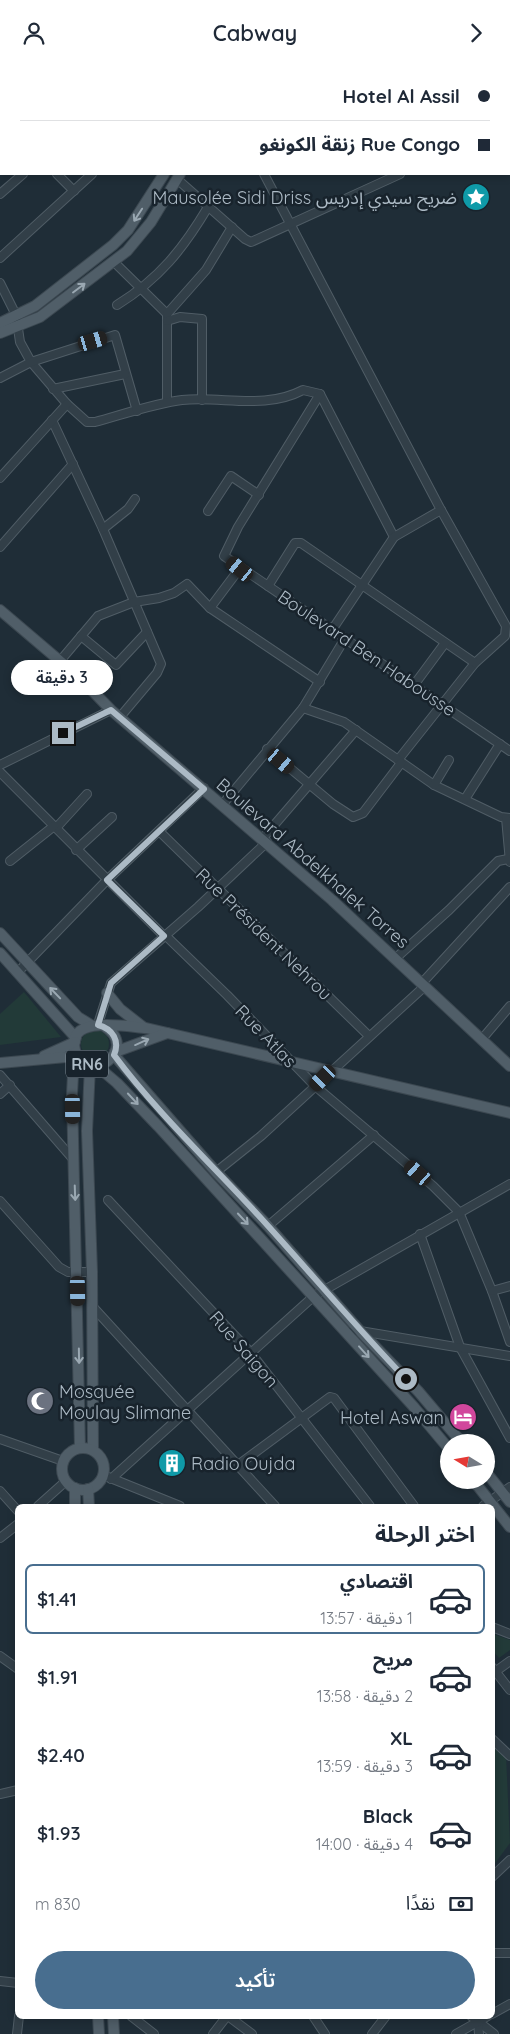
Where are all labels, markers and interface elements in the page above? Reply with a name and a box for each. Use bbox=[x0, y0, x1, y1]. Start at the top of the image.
icon: person bbox=[20, 19, 48, 47]
text: Cabway bbox=[213, 19, 297, 47]
icon: forward bbox=[462, 19, 490, 47]
text: Hotel Al Assil bbox=[342, 84, 460, 108]
text: Rue Congo زنقة الكونغو bbox=[259, 132, 460, 156]
place icon: Mausolée Sidi Driss ضريح سيدي إدريس bbox=[461, 182, 491, 212]
place label: Mausolée Sidi Driss ضريح سيدي إدريس bbox=[153, 186, 457, 211]
one-way arrow bbox=[133, 208, 144, 222]
one-way arrow bbox=[72, 283, 86, 293]
car bbox=[76, 330, 109, 352]
car bbox=[223, 554, 256, 584]
street label: Boulevard Ben Habousse bbox=[274, 585, 460, 721]
callout: 3 دقيقة bbox=[12, 661, 114, 695]
text: 3 دقيقة bbox=[36, 667, 88, 687]
route end bbox=[52, 722, 74, 744]
car bbox=[264, 746, 297, 776]
street label: Boulevard Abdelkhalek Torres bbox=[212, 773, 414, 953]
street label: Rue Président Nehrou bbox=[191, 863, 337, 1005]
one-way arrow bbox=[49, 987, 61, 999]
street label: Rue Atlas bbox=[231, 1000, 301, 1072]
one-way arrow bbox=[134, 1037, 149, 1046]
road number: RN6 bbox=[66, 1051, 108, 1077]
car bbox=[307, 1062, 338, 1094]
one-way arrow bbox=[127, 1093, 139, 1106]
car bbox=[65, 1094, 80, 1124]
car bbox=[401, 1157, 434, 1189]
one-way arrow bbox=[70, 1185, 79, 1201]
one-way arrow bbox=[237, 1213, 249, 1226]
car bbox=[70, 1276, 85, 1306]
street label: Rue Saigon bbox=[204, 1306, 284, 1392]
one-way arrow bbox=[358, 1346, 370, 1359]
one-way arrow bbox=[75, 1347, 84, 1363]
route start bbox=[395, 1368, 417, 1390]
place label: Mosquée Moulay Slimane bbox=[59, 1380, 191, 1424]
mosque icon: Mosquée Moulay Slimane bbox=[25, 1386, 55, 1416]
hotel icon: Hotel Aswan bbox=[448, 1402, 478, 1432]
place label: Hotel Aswan bbox=[340, 1406, 444, 1429]
north arrow bbox=[440, 1434, 495, 1489]
map controls bbox=[440, 1434, 495, 1489]
building icon: Radio Oujda bbox=[157, 1448, 187, 1478]
place label: Radio Oujda bbox=[191, 1452, 295, 1475]
text: اختر الرحلة bbox=[375, 1520, 475, 1548]
text: اقتصادي bbox=[340, 1569, 413, 1593]
icon: car bbox=[428, 1577, 473, 1622]
text: $1.41 bbox=[37, 1587, 77, 1611]
text: 1 دقيقة · 13:57 bbox=[320, 1608, 413, 1628]
text: مريح bbox=[373, 1647, 413, 1671]
icon: car bbox=[428, 1655, 473, 1700]
text: $1.91 bbox=[37, 1665, 78, 1689]
text: 2 دقيقة · 13:58 bbox=[317, 1686, 413, 1706]
text: XL bbox=[390, 1726, 413, 1750]
icon: car bbox=[428, 1733, 473, 1778]
text: $2.40 bbox=[37, 1743, 85, 1767]
text: 3 دقيقة · 13:59 bbox=[317, 1756, 413, 1776]
text: Black bbox=[363, 1804, 413, 1828]
icon: car bbox=[428, 1811, 473, 1856]
text: $1.93 bbox=[37, 1821, 81, 1845]
text: 4 دقيقة · 14:00 bbox=[316, 1834, 413, 1854]
icon: cash bbox=[447, 1890, 475, 1918]
text: نقدًا bbox=[406, 1891, 435, 1915]
text: 830 m bbox=[35, 1894, 81, 1914]
button: تأكيد bbox=[35, 1951, 475, 2009]

